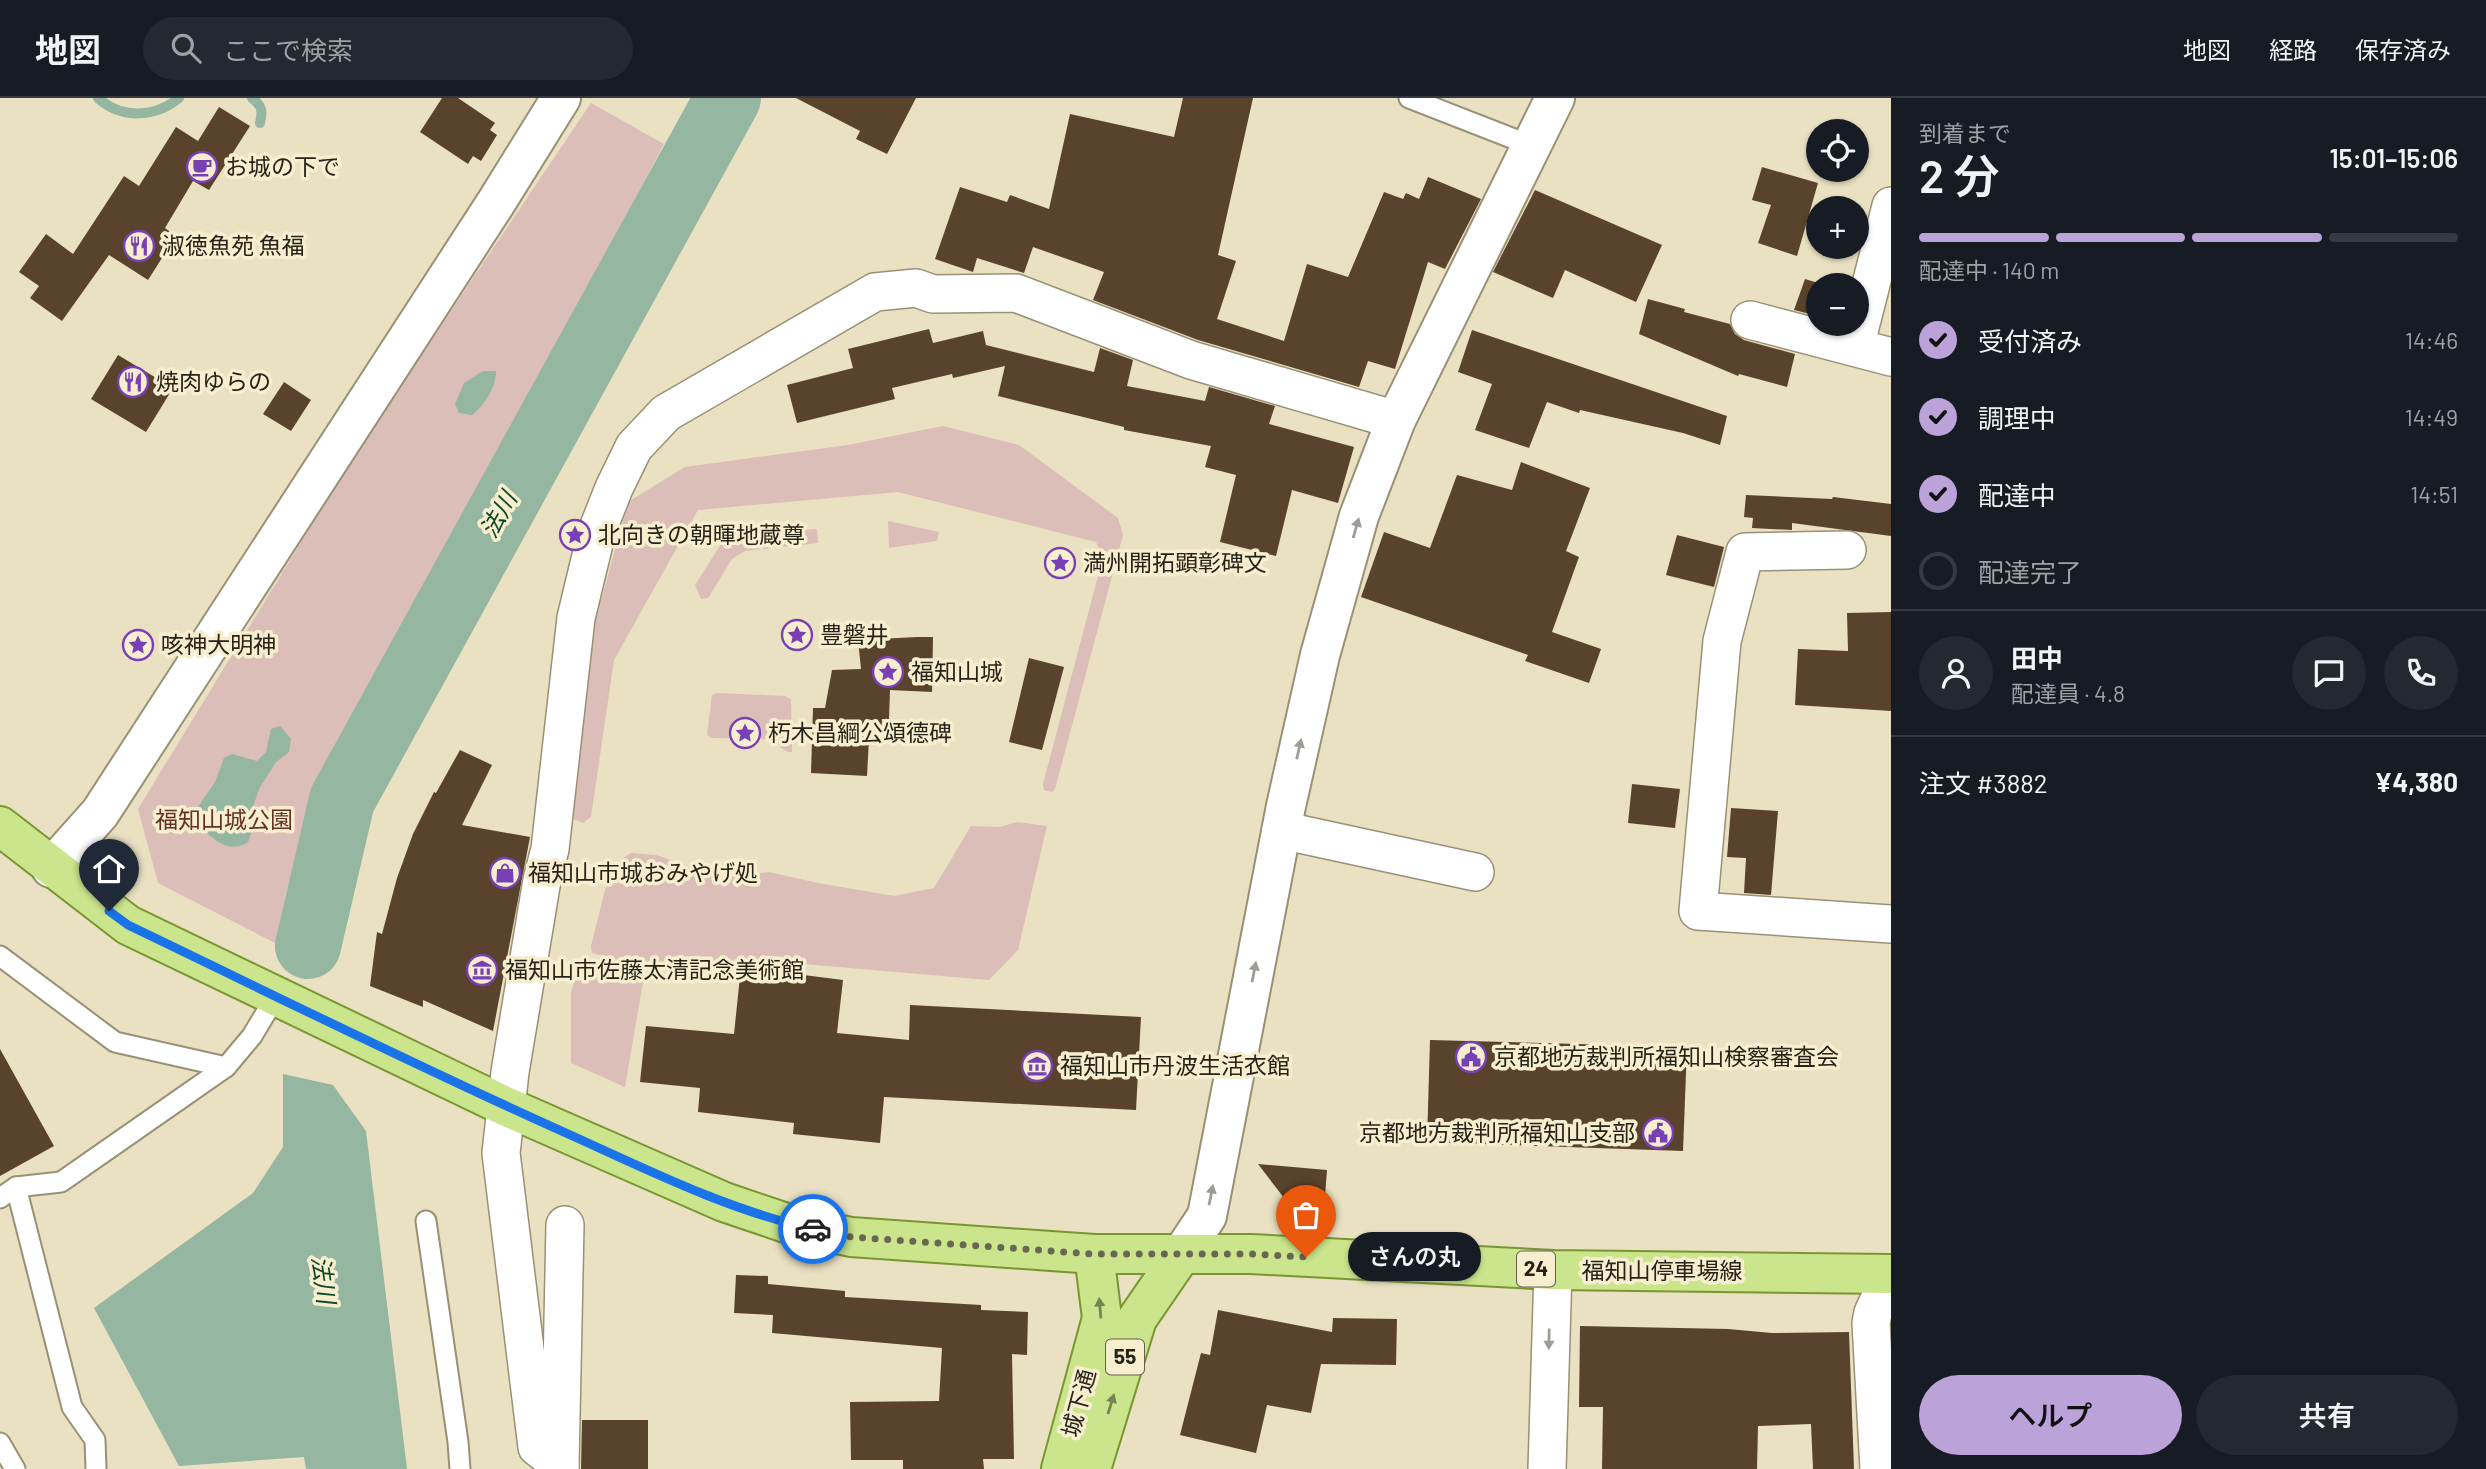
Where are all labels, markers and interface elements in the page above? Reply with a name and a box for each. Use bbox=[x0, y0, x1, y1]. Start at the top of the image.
search box bbox=[143, 17, 633, 80]
text: 地図 bbox=[35, 29, 101, 69]
icon: search bbox=[167, 29, 205, 67]
text: ここで検索 bbox=[223, 34, 353, 65]
text: 地図 bbox=[2183, 35, 2231, 64]
text: 経路 bbox=[2269, 35, 2317, 64]
text: 保存済み bbox=[2355, 35, 2451, 64]
map controls bbox=[1806, 119, 1869, 336]
button: locate bbox=[1806, 119, 1869, 182]
text: 到着まで bbox=[1919, 119, 2011, 147]
text: 15:01–15:06 bbox=[2329, 142, 2458, 173]
text: 2 分 bbox=[1919, 147, 2000, 202]
cafe icon: お城の下で bbox=[185, 150, 219, 184]
place label: お城の下で bbox=[225, 152, 340, 180]
button: + bbox=[1806, 196, 1869, 259]
restaurant icon: 淑徳魚苑 魚福 bbox=[122, 229, 156, 263]
place label: 淑徳魚苑 魚福 bbox=[162, 231, 305, 259]
text: 配達中 · 140 m bbox=[1919, 256, 2059, 284]
button: − bbox=[1806, 273, 1869, 336]
icon: check bbox=[1919, 321, 1957, 359]
text: 受付済み bbox=[1978, 325, 2082, 356]
text: 14:46 bbox=[2405, 326, 2458, 354]
restaurant icon: 焼肉ゆらの bbox=[116, 365, 150, 399]
place label: 焼肉ゆらの bbox=[156, 367, 271, 395]
icon: check bbox=[1919, 398, 1957, 436]
text: 調理中 bbox=[1978, 402, 2056, 433]
text: 14:49 bbox=[2405, 403, 2458, 431]
icon: check bbox=[1919, 475, 1957, 513]
text: 配達中 bbox=[1978, 479, 2056, 510]
text: 14:51 bbox=[2410, 480, 2458, 508]
water label: 法川 bbox=[473, 484, 523, 542]
place icon: 北向きの朝暉地蔵尊 bbox=[558, 518, 592, 552]
one-way arrow bbox=[1351, 518, 1361, 539]
place label: 北向きの朝暉地蔵尊 bbox=[598, 520, 805, 548]
place icon: 満州開拓顕彰碑文 bbox=[1043, 546, 1077, 580]
place label: 満州開拓顕彰碑文 bbox=[1083, 548, 1267, 576]
text: 配達完了 bbox=[1978, 556, 2082, 587]
place icon: 豊磐井 bbox=[780, 618, 814, 652]
place label: 豊磐井 bbox=[820, 620, 889, 648]
place icon: 咳神大明神 bbox=[121, 628, 155, 662]
place label: 咳神大明神 bbox=[161, 630, 276, 658]
button: person bbox=[1919, 636, 1993, 710]
button: chat bbox=[2292, 636, 2366, 710]
button: phone bbox=[2384, 636, 2458, 710]
text: 田中 bbox=[2011, 642, 2063, 673]
place icon: 福知山城 bbox=[871, 655, 905, 689]
place label: 福知山城 bbox=[911, 657, 1003, 685]
text: 配達員 · 4.8 bbox=[2011, 679, 2125, 707]
place icon: 朽木昌綱公頌德碑 bbox=[728, 716, 762, 750]
place label: 朽木昌綱公頌德碑 bbox=[768, 718, 952, 746]
one-way arrow bbox=[1294, 738, 1305, 760]
text: ¥4,380 bbox=[2375, 766, 2458, 797]
text: 注文 #3882 bbox=[1919, 767, 2048, 798]
park label: 福知山城公園 bbox=[155, 805, 293, 833]
pin bbox=[79, 839, 139, 911]
icon: home bbox=[90, 850, 128, 888]
shop icon: 福知山市城おみやげ処 bbox=[488, 856, 522, 890]
place label: 福知山市城おみやげ処 bbox=[528, 858, 758, 886]
museum icon: 福知山市佐藤太清記念美術館 bbox=[465, 953, 499, 987]
place label: 福知山市佐藤太清記念美術館 bbox=[505, 955, 804, 983]
one-way arrow bbox=[1248, 961, 1259, 983]
public building icon: 京都地方裁判所福知山検察審査会 bbox=[1454, 1040, 1488, 1074]
place label: 京都地方裁判所福知山検察審査会 bbox=[1494, 1042, 1839, 1070]
museum icon: 福知山市丹波生活衣館 bbox=[1020, 1049, 1054, 1083]
place label: 福知山市丹波生活衣館 bbox=[1060, 1051, 1290, 1079]
public building icon: 京都地方裁判所福知山支部 bbox=[1641, 1116, 1675, 1150]
place label: 京都地方裁判所福知山支部 bbox=[1359, 1118, 1635, 1146]
one-way arrow bbox=[1205, 1184, 1216, 1206]
pin bbox=[1276, 1185, 1336, 1257]
courier bbox=[778, 1194, 848, 1264]
icon: bag bbox=[1287, 1196, 1325, 1234]
icon: car bbox=[794, 1210, 832, 1248]
callout: さんの丸 bbox=[1348, 1232, 1481, 1282]
text: さんの丸 bbox=[1369, 1242, 1461, 1270]
road number: 24 bbox=[1517, 1252, 1555, 1286]
water label: 法川 bbox=[307, 1254, 343, 1309]
street label: 福知山停車場線 bbox=[1582, 1256, 1743, 1284]
one-way arrow bbox=[1094, 1297, 1105, 1319]
one-way arrow bbox=[1543, 1328, 1555, 1350]
road number: 55 bbox=[1106, 1340, 1144, 1374]
street label: 城下通 bbox=[1056, 1366, 1100, 1440]
button: ヘルプ bbox=[1919, 1375, 2182, 1455]
button: 共有 bbox=[2196, 1375, 2458, 1455]
one-way arrow bbox=[1107, 1393, 1117, 1414]

